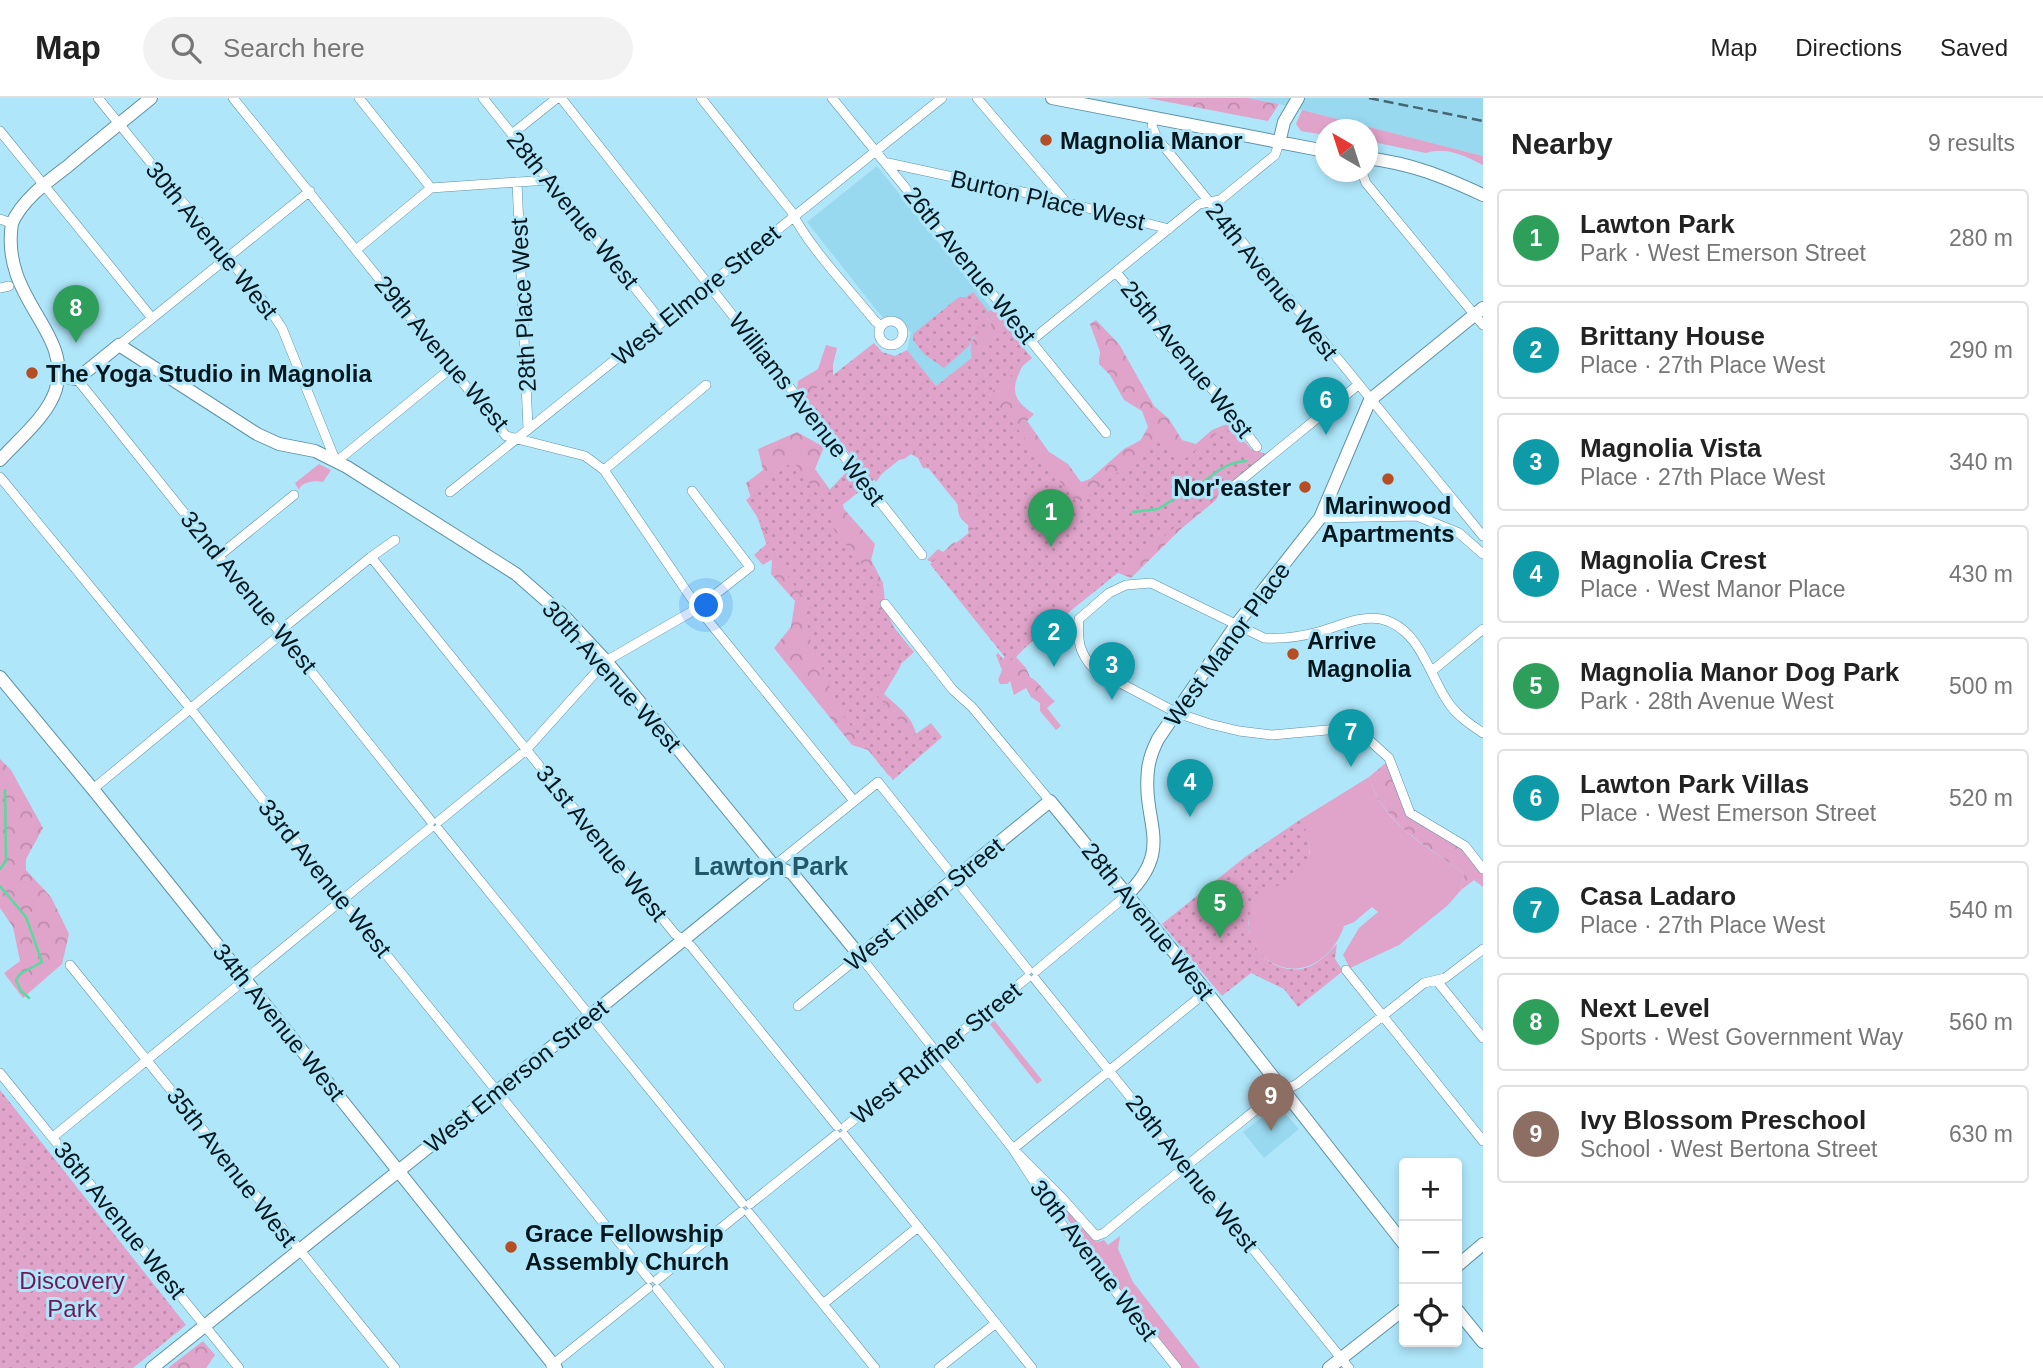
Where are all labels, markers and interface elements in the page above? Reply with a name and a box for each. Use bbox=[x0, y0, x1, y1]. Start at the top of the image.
search box bbox=[143, 17, 633, 80]
text: Map bbox=[35, 29, 101, 66]
icon: search bbox=[167, 29, 205, 67]
text: Search here bbox=[223, 33, 365, 63]
text: Map bbox=[1711, 34, 1757, 61]
text: Directions bbox=[1795, 34, 1902, 61]
text: Saved bbox=[1940, 34, 2008, 61]
north arrow bbox=[1315, 119, 1378, 182]
street label: 28th Avenue West bbox=[501, 126, 645, 294]
place label: Magnolia Manor bbox=[1060, 127, 1243, 154]
text: Nearby bbox=[1511, 127, 1613, 160]
text: 9 results bbox=[1928, 130, 2015, 156]
marker: Magnolia Manor bbox=[1038, 132, 1054, 148]
street label: 30th Avenue West bbox=[140, 156, 284, 324]
street label: Burton Place West bbox=[948, 165, 1148, 236]
street label: 26th Avenue West bbox=[898, 181, 1042, 349]
street label: 24th Avenue West bbox=[1200, 197, 1344, 365]
text: Lawton Park bbox=[1580, 209, 1735, 239]
street label: 28th Place West bbox=[505, 217, 541, 393]
street label: West Elmore Street bbox=[607, 219, 785, 371]
text: 1 bbox=[1530, 225, 1542, 251]
text: 280 m bbox=[1949, 225, 2013, 251]
text: Park · West Emerson Street bbox=[1580, 240, 1866, 266]
street label: 29th Avenue West bbox=[369, 270, 515, 436]
street label: 25th Avenue West bbox=[1115, 275, 1259, 443]
pin: 8 bbox=[53, 285, 99, 343]
street label: Williams Avenue West bbox=[724, 307, 891, 511]
text: Brittany House bbox=[1580, 321, 1765, 351]
text: 2 bbox=[1530, 337, 1542, 363]
text: 290 m bbox=[1949, 337, 2013, 363]
text: Place · 27th Place West bbox=[1580, 352, 1825, 378]
place label: The Yoga Studio in Magnolia bbox=[46, 360, 372, 387]
marker: The Yoga Studio in Magnolia bbox=[24, 365, 40, 381]
pin: 6 bbox=[1303, 377, 1349, 435]
text: Magnolia Vista bbox=[1580, 433, 1762, 463]
text: 3 bbox=[1530, 449, 1542, 475]
text: 340 m bbox=[1949, 449, 2013, 475]
text: Place · 27th Place West bbox=[1580, 464, 1825, 490]
marker: Marinwood Apartments bbox=[1380, 471, 1396, 487]
place label: Nor'easter bbox=[1173, 474, 1291, 501]
marker: Nor'easter bbox=[1297, 479, 1313, 495]
pin: 1 bbox=[1028, 489, 1074, 547]
place label: Marinwood Apartments bbox=[1321, 492, 1455, 547]
street label: 32nd Avenue West bbox=[175, 506, 323, 679]
text: Magnolia Crest bbox=[1580, 545, 1766, 575]
street label: West Manor Place bbox=[1159, 557, 1295, 731]
text: 4 bbox=[1530, 561, 1542, 587]
text: 430 m bbox=[1949, 561, 2013, 587]
text: Place · West Manor Place bbox=[1580, 576, 1845, 602]
your location bbox=[689, 588, 723, 622]
street label: 30th Avenue West bbox=[537, 595, 687, 757]
pin: 2 bbox=[1031, 609, 1077, 667]
place label: Arrive Magnolia bbox=[1307, 627, 1412, 682]
pin: 3 bbox=[1089, 642, 1135, 700]
marker: Arrive Magnolia bbox=[1285, 646, 1301, 662]
text: Magnolia Manor Dog Park bbox=[1580, 657, 1899, 687]
text: 5 bbox=[1530, 673, 1542, 699]
text: 500 m bbox=[1949, 673, 2013, 699]
text: Park · 28th Avenue West bbox=[1580, 688, 1834, 714]
pin: 7 bbox=[1328, 709, 1374, 767]
pin: 4 bbox=[1167, 759, 1213, 817]
street label: 31st Avenue West bbox=[531, 760, 673, 927]
text: Lawton Park Villas bbox=[1580, 769, 1809, 799]
text: 6 bbox=[1530, 785, 1542, 811]
text: 520 m bbox=[1949, 785, 2013, 811]
street label: 33rd Avenue West bbox=[253, 794, 397, 963]
text: Place · West Emerson Street bbox=[1580, 800, 1876, 826]
street label: West Tilden Street bbox=[839, 832, 1009, 976]
street label: 28th Avenue West bbox=[1076, 837, 1220, 1005]
district label: Lawton Park bbox=[694, 851, 849, 881]
pin: 5 bbox=[1197, 880, 1243, 938]
text: Casa Ladaro bbox=[1580, 881, 1736, 911]
text: 7 bbox=[1530, 897, 1542, 923]
text: 540 m bbox=[1949, 897, 2013, 923]
text: Place · 27th Place West bbox=[1580, 912, 1825, 938]
street label: 34th Avenue West bbox=[207, 938, 351, 1106]
street label: West Ruffner Street bbox=[846, 976, 1026, 1130]
text: Next Level bbox=[1580, 993, 1710, 1023]
street label: West Emerson Street bbox=[419, 994, 613, 1158]
text: 8 bbox=[1530, 1009, 1542, 1035]
text: 560 m bbox=[1949, 1009, 2013, 1035]
text: Sports · West Government Way bbox=[1580, 1024, 1903, 1050]
pin: 9 bbox=[1248, 1073, 1294, 1131]
street label: 35th Avenue West bbox=[162, 1082, 303, 1252]
street label: 29th Avenue West bbox=[1120, 1089, 1264, 1257]
text: Ivy Blossom Preschool bbox=[1580, 1105, 1866, 1135]
text: 9 bbox=[1530, 1121, 1542, 1147]
text: 630 m bbox=[1949, 1121, 2013, 1147]
street label: 36th Avenue West bbox=[48, 1136, 192, 1304]
text: School · West Bertona Street bbox=[1580, 1136, 1877, 1162]
map controls bbox=[1399, 1158, 1462, 1347]
button: + bbox=[1399, 1158, 1462, 1221]
street label: 30th Avenue West bbox=[1025, 1174, 1163, 1346]
place label: Grace Fellowship Assembly Church bbox=[525, 1220, 729, 1275]
button: − bbox=[1399, 1221, 1462, 1284]
marker: Grace Fellowship Assembly Church bbox=[503, 1239, 519, 1255]
park label: Discovery Park bbox=[19, 1267, 125, 1322]
button: locate bbox=[1399, 1284, 1462, 1347]

